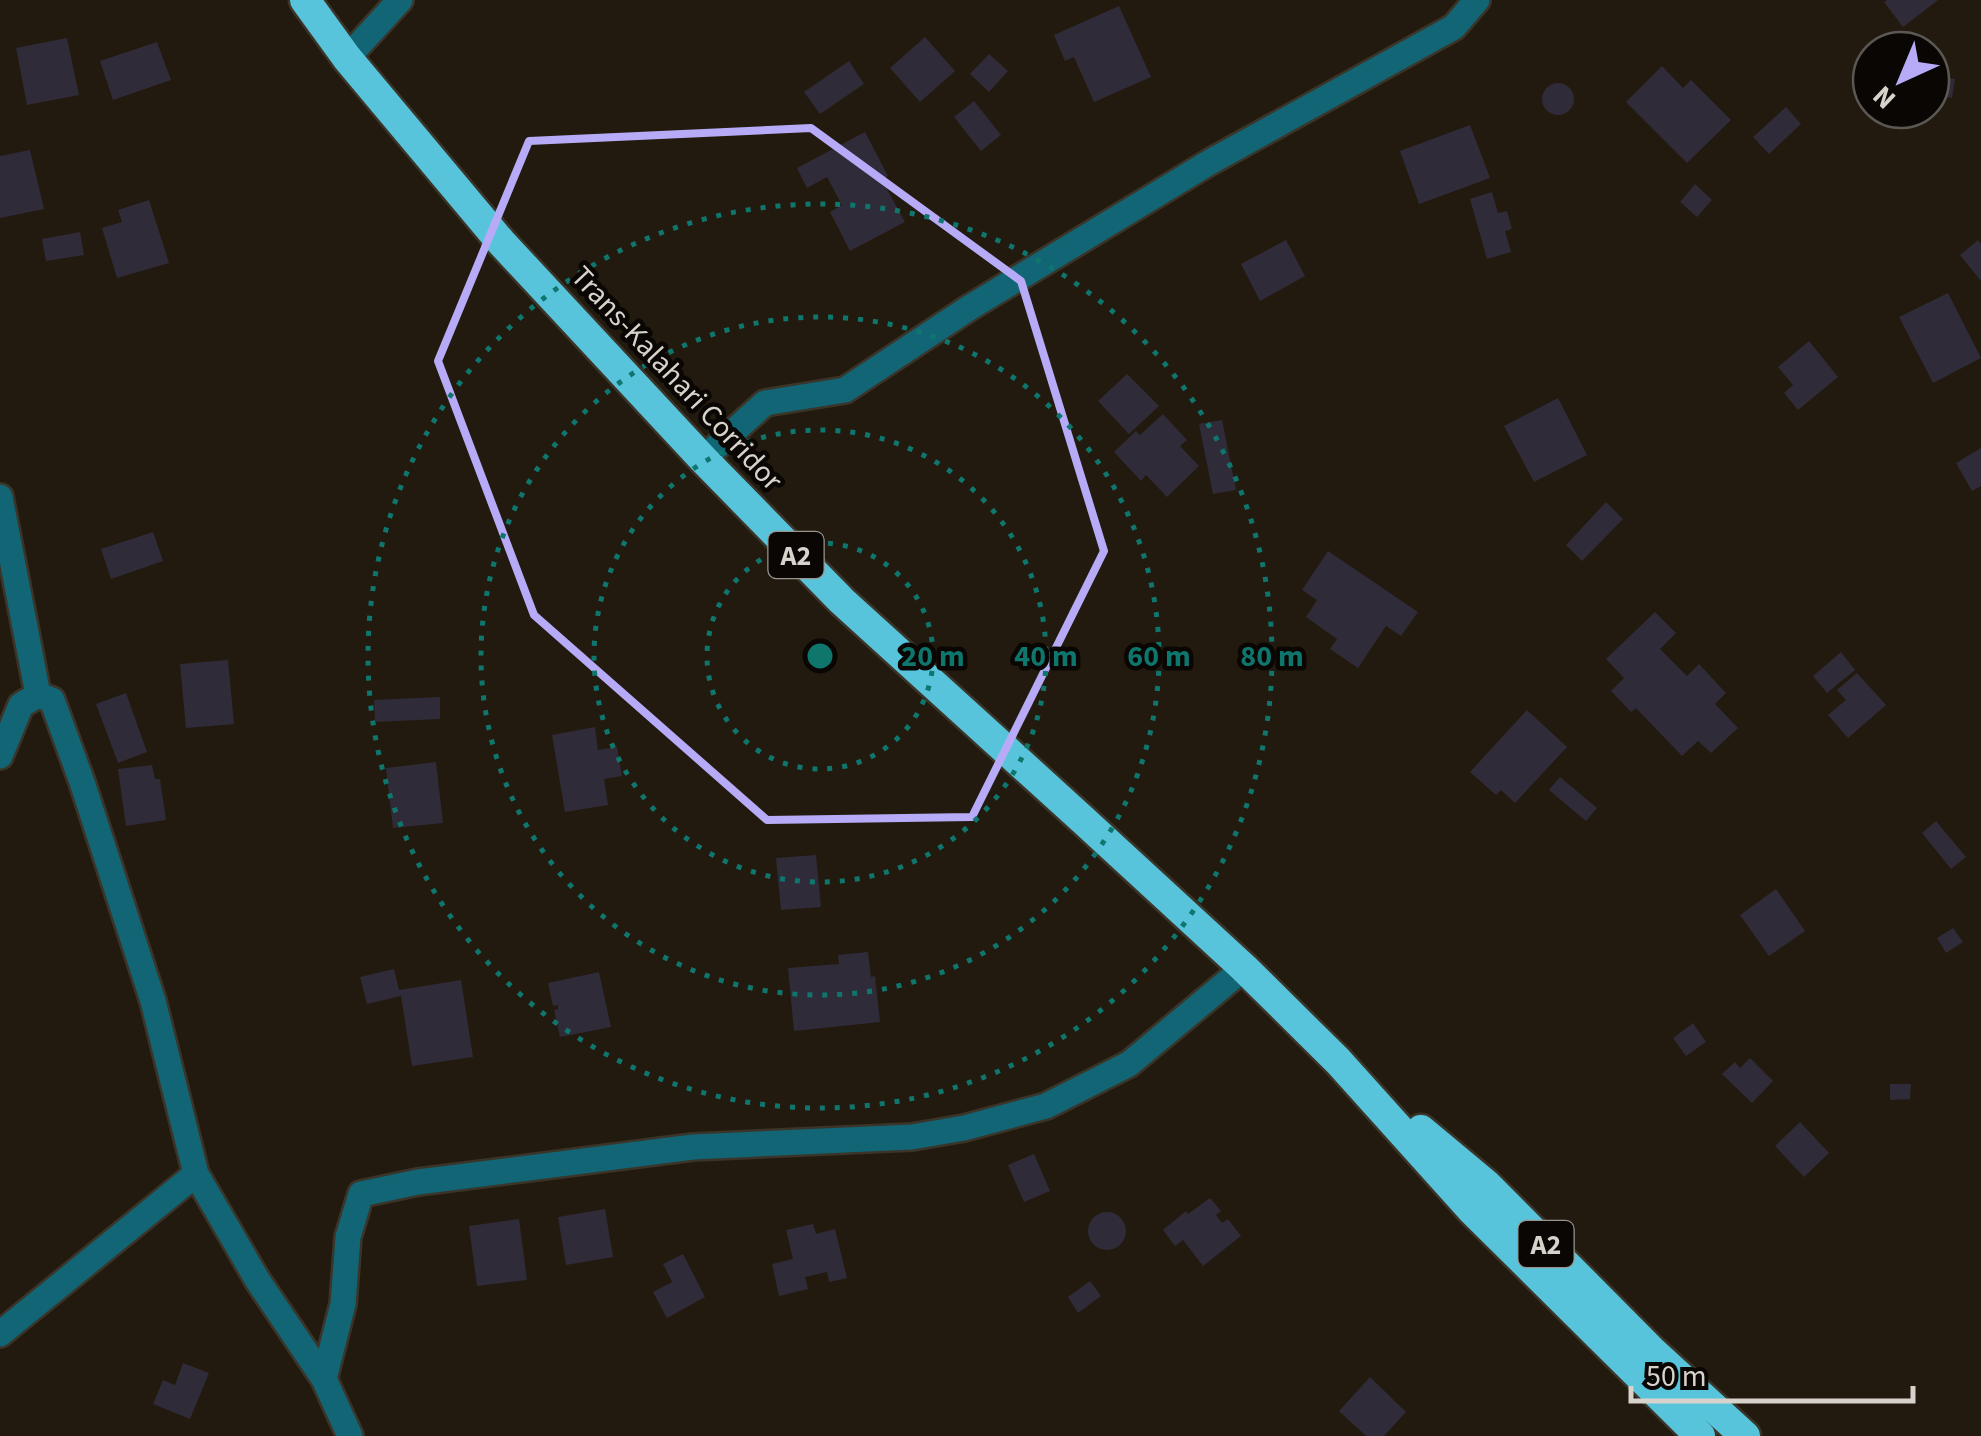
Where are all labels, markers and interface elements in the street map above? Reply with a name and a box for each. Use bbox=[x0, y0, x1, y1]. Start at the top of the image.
north arrow bbox=[1851, 30, 1951, 130]
text: N bbox=[1864, 76, 1905, 118]
street label: Trans-Kalahari Corridor bbox=[561, 256, 793, 501]
road number: A2 bbox=[768, 532, 824, 578]
text: 20 m bbox=[901, 635, 965, 678]
text: 40 m bbox=[1014, 635, 1078, 678]
text: 60 m bbox=[1127, 635, 1191, 678]
text: 80 m bbox=[1240, 635, 1304, 678]
centre of rings bbox=[802, 638, 838, 674]
road number: A2 bbox=[1518, 1221, 1574, 1267]
scale bar bbox=[1631, 1341, 1914, 1403]
text: 50 m bbox=[1646, 1355, 1707, 1398]

